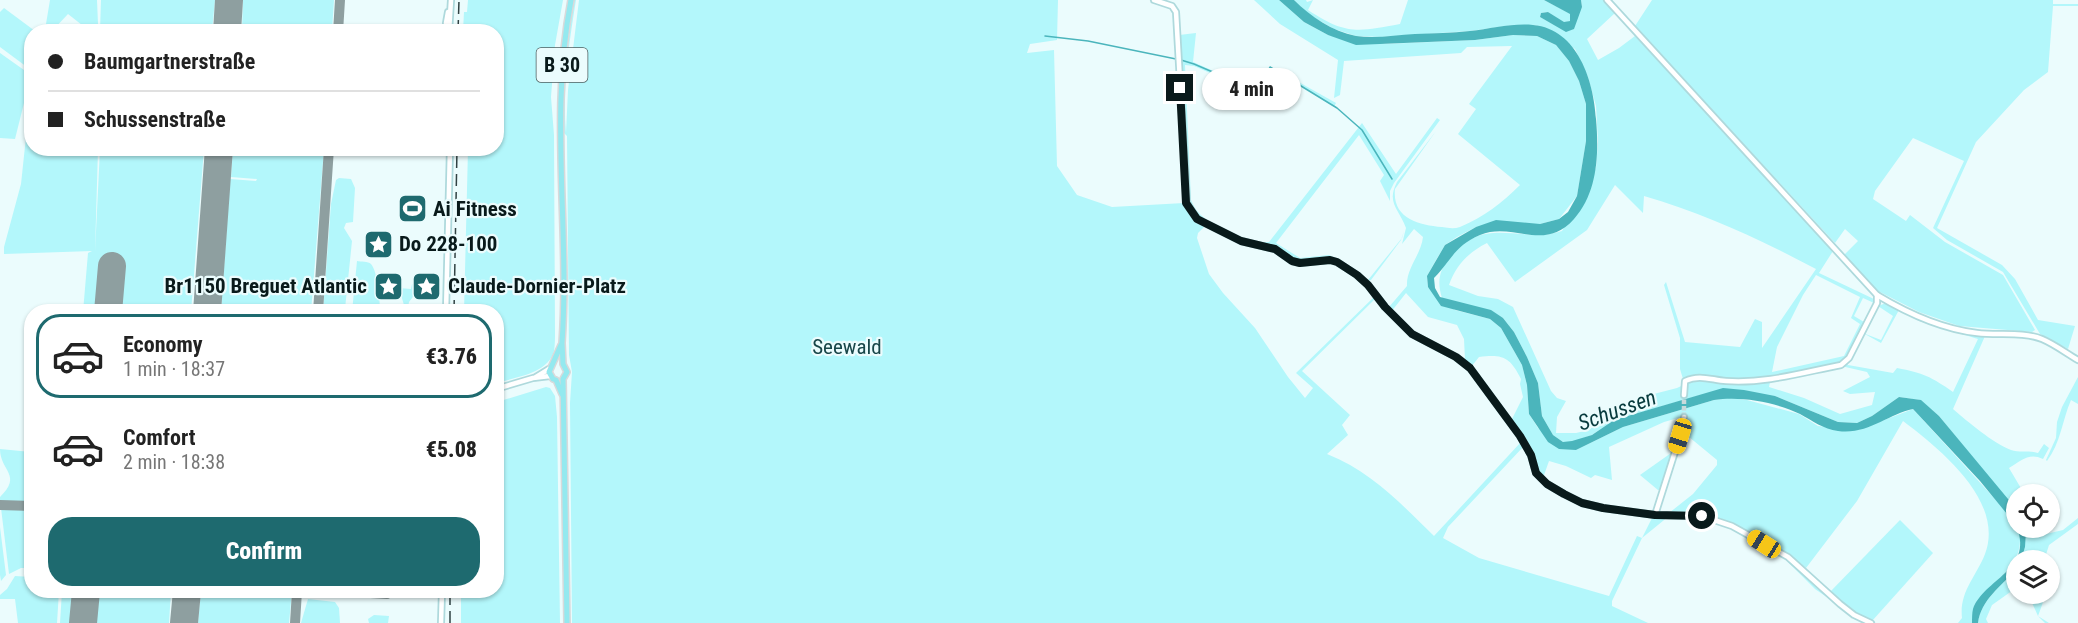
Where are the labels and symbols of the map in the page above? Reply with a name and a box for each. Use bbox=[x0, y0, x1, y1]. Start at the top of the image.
road number: B 30 bbox=[536, 48, 588, 82]
callout: 4 min bbox=[1201, 67, 1300, 109]
route end bbox=[1166, 74, 1193, 101]
sports icon: Ai Fitness bbox=[396, 193, 428, 225]
place label: Ai Fitness bbox=[433, 197, 517, 221]
place icon: Do 228-100 bbox=[362, 228, 394, 260]
place label: Do 228-100 bbox=[399, 232, 497, 256]
place icon: Br1150 Breguet Atlantic bbox=[372, 270, 404, 302]
place icon: Claude-Dornier-Platz bbox=[411, 270, 443, 302]
place label: Br1150 Breguet Atlantic bbox=[164, 274, 367, 298]
place label: Claude-Dornier-Platz bbox=[448, 274, 626, 298]
park label: Seewald bbox=[812, 335, 882, 359]
water label: Schussen bbox=[1575, 384, 1659, 436]
car bbox=[1666, 416, 1694, 456]
route start bbox=[1688, 502, 1715, 529]
car bbox=[1744, 527, 1784, 561]

